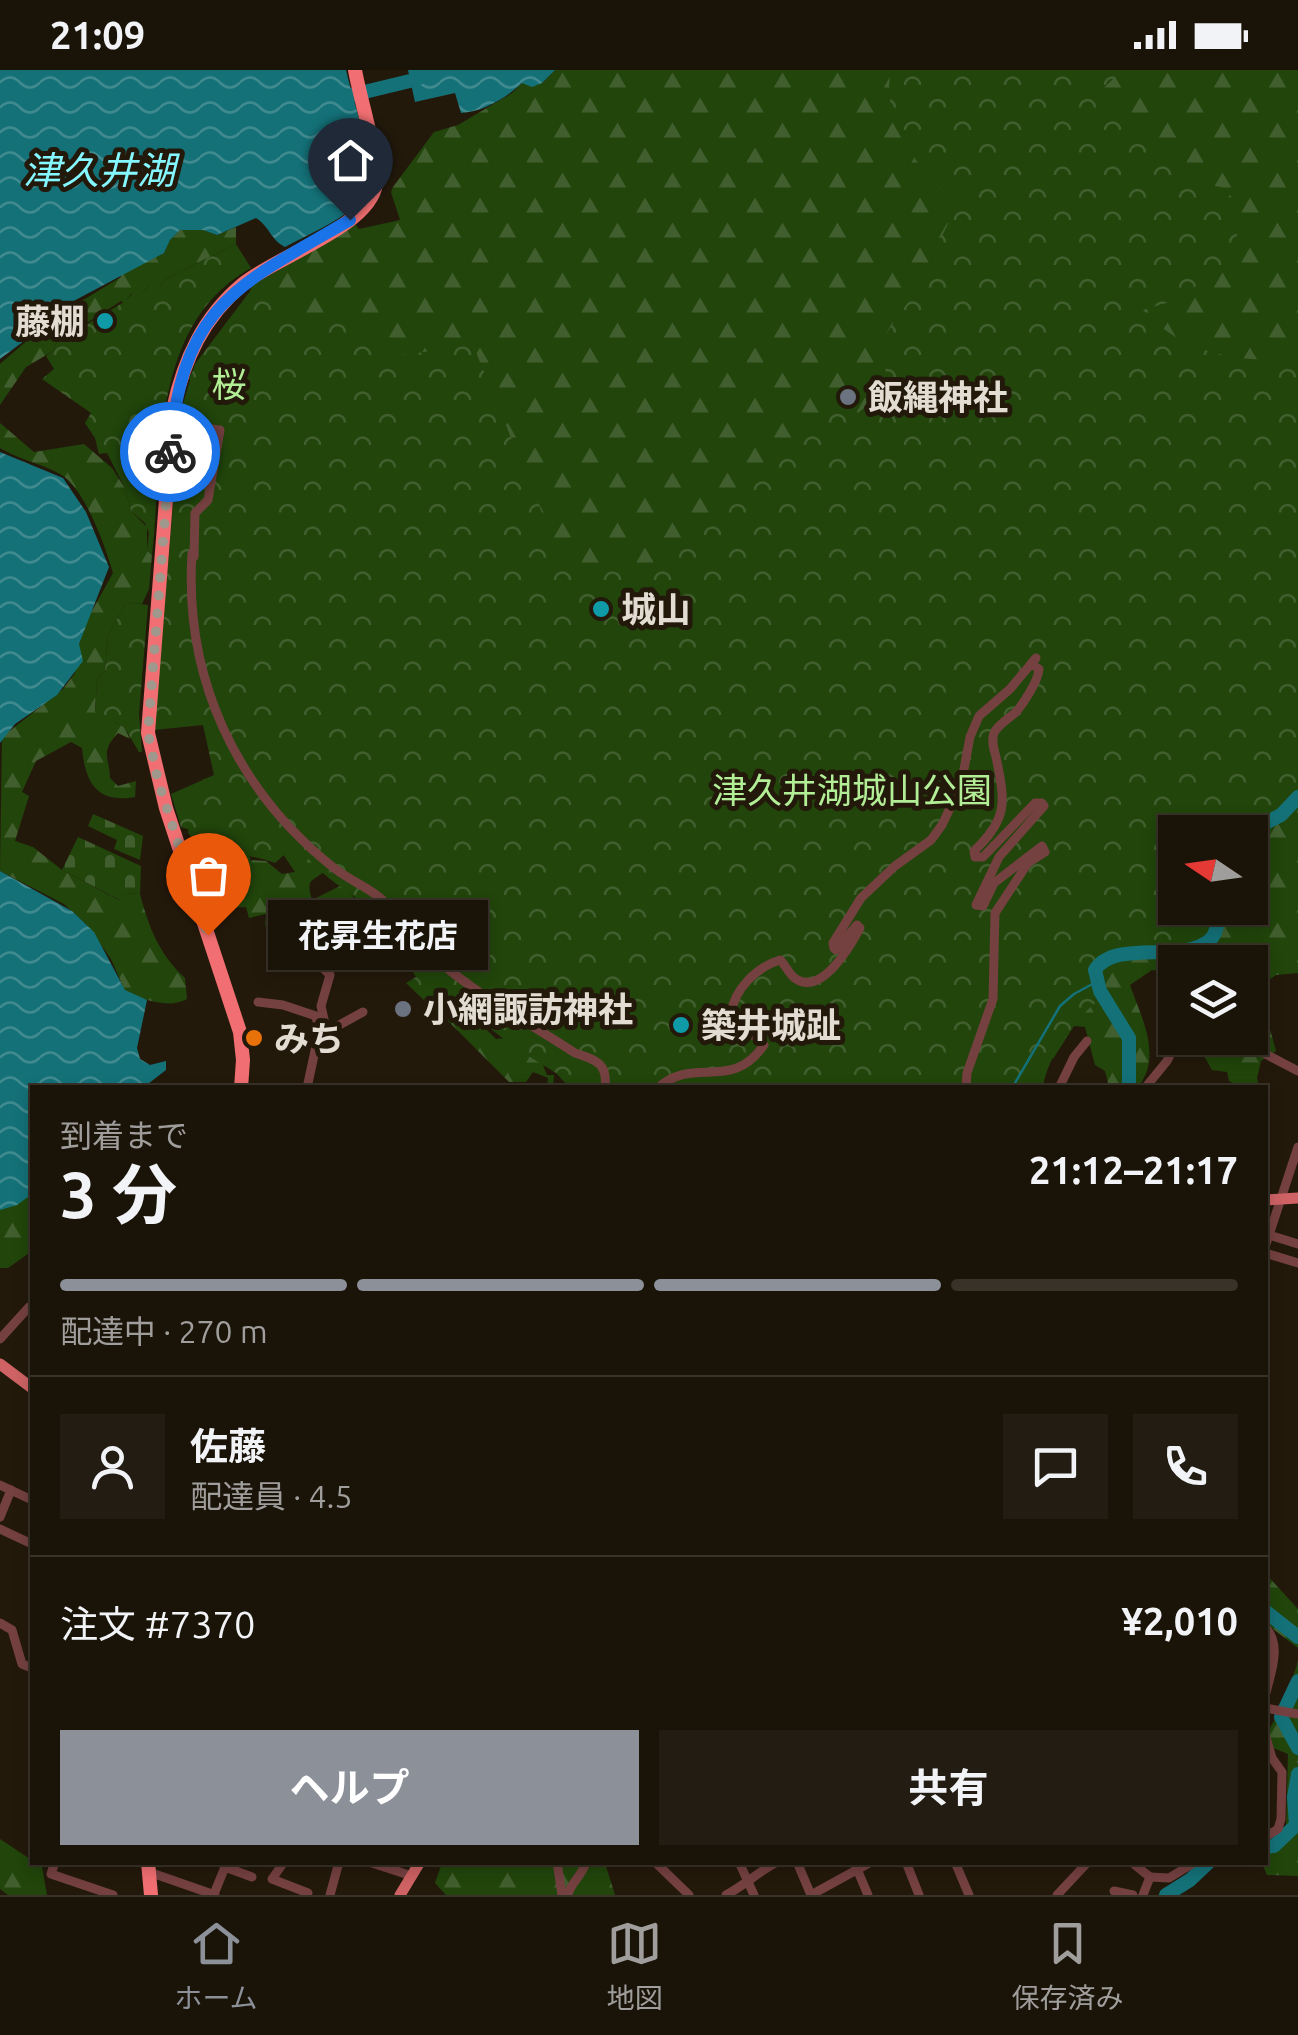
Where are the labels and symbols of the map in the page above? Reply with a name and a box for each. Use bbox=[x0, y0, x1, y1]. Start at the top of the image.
pin bbox=[308, 118, 393, 221]
water label: 津久井湖 bbox=[23, 149, 180, 191]
place label: 藤棚 bbox=[15, 301, 85, 341]
marker: 藤棚 bbox=[94, 310, 116, 332]
park label: 桜 bbox=[211, 364, 247, 404]
place label: 飯縄神社 bbox=[868, 377, 1008, 417]
marker: 飯縄神社 bbox=[837, 386, 859, 408]
courier bbox=[120, 402, 220, 502]
place label: 城山 bbox=[621, 589, 691, 629]
marker: 城山 bbox=[590, 598, 612, 620]
park label: 津久井湖城山公園 bbox=[712, 770, 992, 810]
north arrow bbox=[1158, 815, 1268, 925]
pin bbox=[166, 833, 251, 936]
callout: 花昇生花店 bbox=[268, 900, 488, 970]
place label: 小網諏訪神社 bbox=[423, 989, 633, 1029]
marker: 小網諏訪神社 bbox=[392, 998, 414, 1020]
place label: 築井城趾 bbox=[701, 1005, 841, 1045]
marker: 築井城趾 bbox=[670, 1014, 692, 1036]
place label: みち bbox=[274, 1018, 344, 1058]
marker: みち bbox=[243, 1027, 265, 1049]

